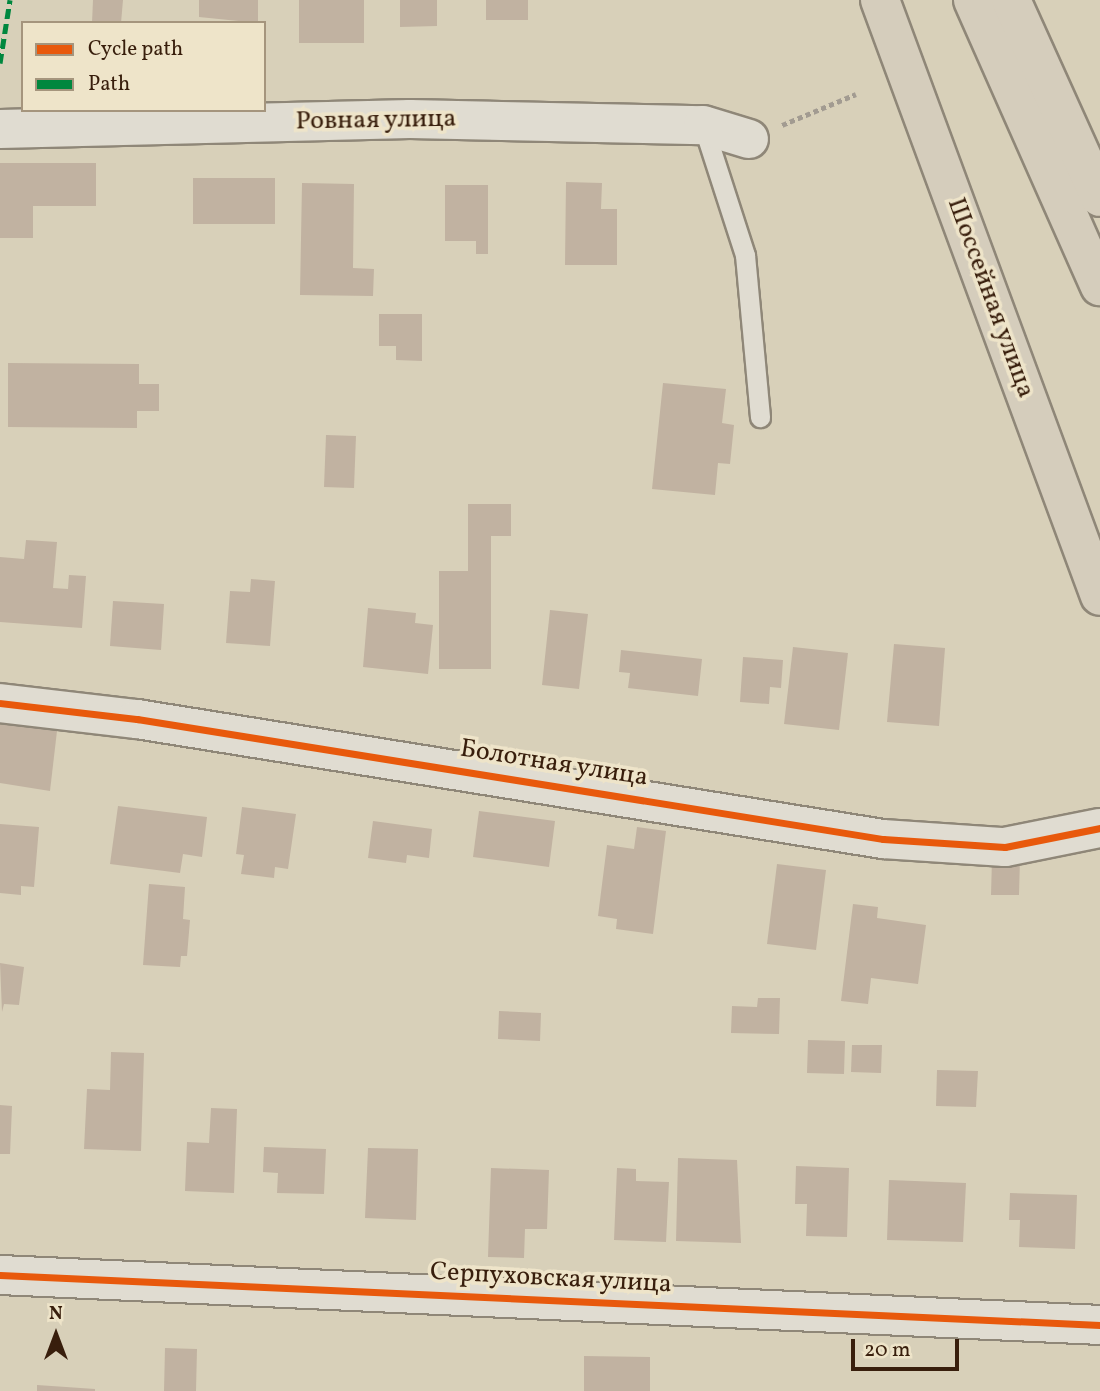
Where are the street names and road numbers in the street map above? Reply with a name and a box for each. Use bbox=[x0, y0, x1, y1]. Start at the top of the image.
street label: Ровная улица bbox=[295, 104, 457, 138]
street label: Шоссейная улица bbox=[939, 193, 1041, 403]
street label: Болотная улица bbox=[457, 734, 651, 794]
street label: Серпуховская улица bbox=[429, 1257, 673, 1301]

